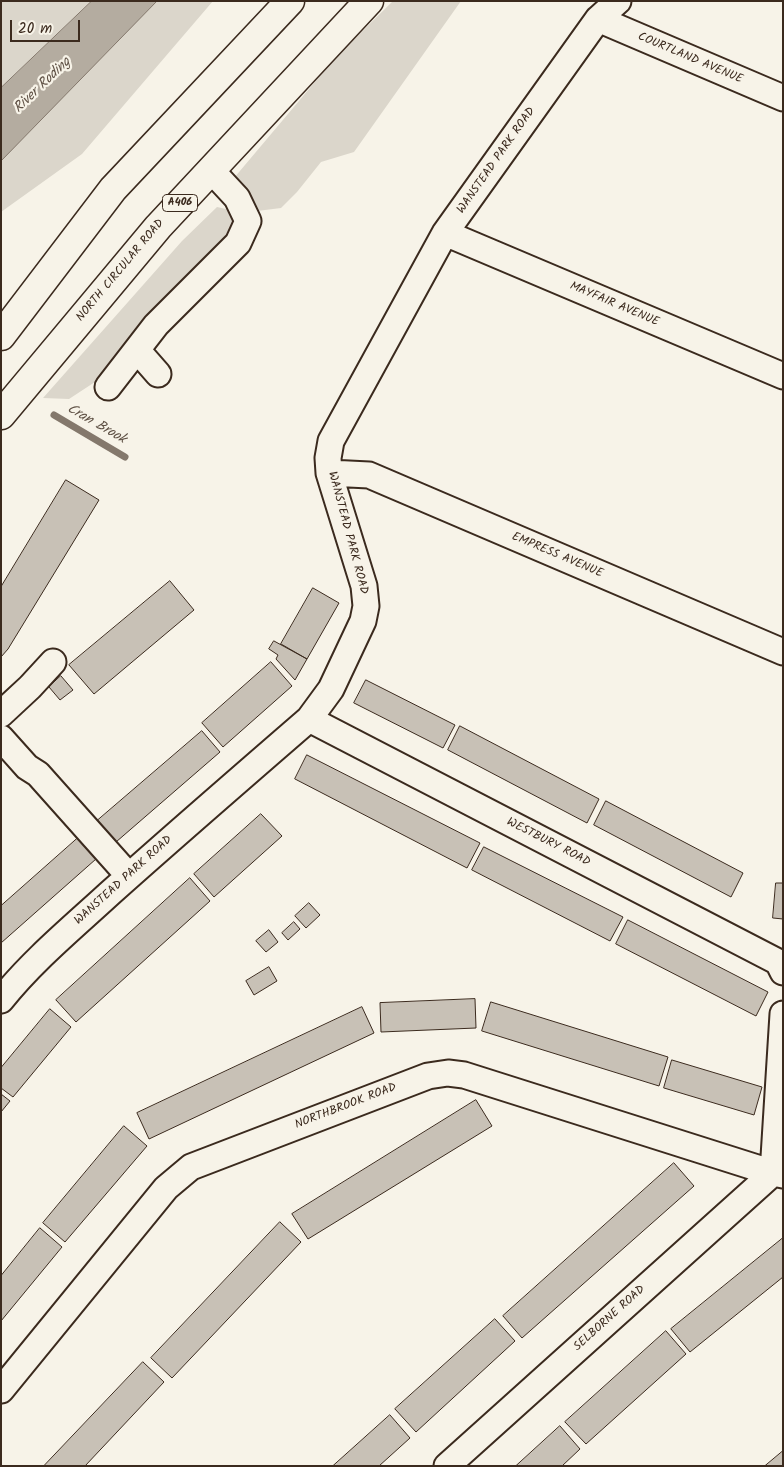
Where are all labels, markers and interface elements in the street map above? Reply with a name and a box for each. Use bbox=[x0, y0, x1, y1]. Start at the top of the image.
scale bar bbox=[12, 10, 82, 42]
text: 20 m bbox=[18, 17, 52, 41]
street label: COURTLAND AVENUE bbox=[635, 30, 745, 88]
water label: River Roding bbox=[11, 55, 75, 117]
street label: WANSTEAD PARK ROAD bbox=[455, 105, 539, 217]
road number: A406 bbox=[162, 194, 198, 212]
street label: NORTH CIRCULAR ROAD bbox=[74, 217, 168, 325]
street label: MAYFAIR AVENUE bbox=[567, 280, 661, 330]
water label: Cran Brook bbox=[63, 401, 129, 449]
street label: WANSTEAD PARK ROAD bbox=[324, 470, 370, 596]
street label: EMPRESS AVENUE bbox=[509, 530, 605, 582]
street label: WESTBURY ROAD bbox=[504, 816, 592, 870]
street label: WANSTEAD PARK ROAD bbox=[72, 833, 176, 929]
street label: NORTHBROOK ROAD bbox=[293, 1081, 399, 1133]
street label: SELBORNE ROAD bbox=[571, 1283, 649, 1355]

